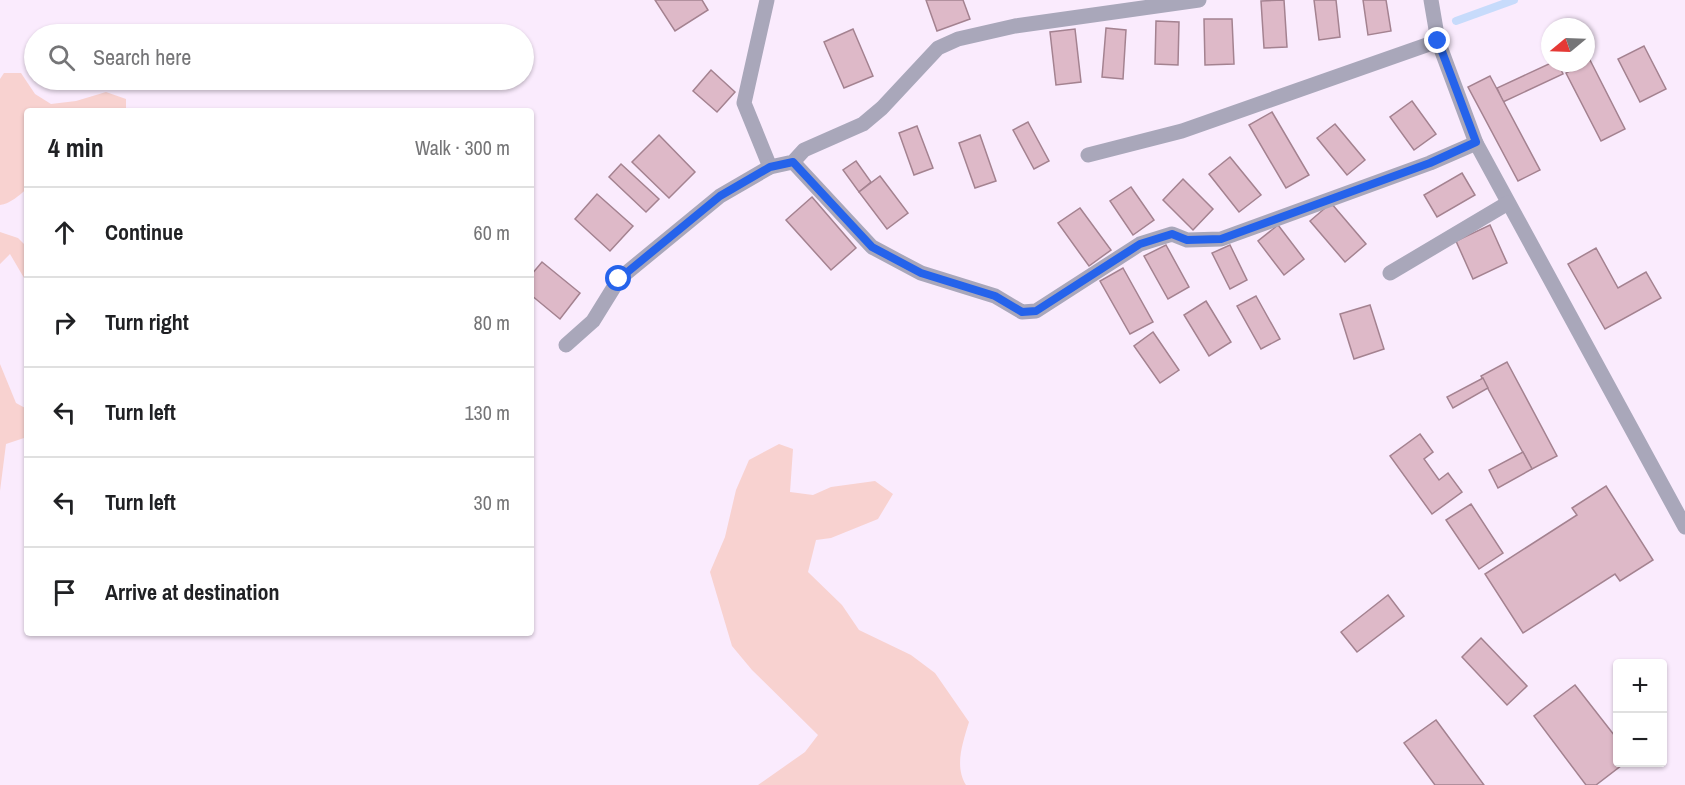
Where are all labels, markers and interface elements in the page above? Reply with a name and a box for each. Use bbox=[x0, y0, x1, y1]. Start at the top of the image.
north arrow bbox=[1541, 18, 1595, 72]
search box bbox=[24, 24, 534, 90]
route end bbox=[1424, 27, 1450, 53]
icon: search bbox=[45, 41, 78, 74]
text: Search here bbox=[93, 42, 191, 72]
text: 4 min bbox=[48, 130, 104, 165]
text: Walk · 300 m bbox=[415, 134, 510, 161]
icon: ahead bbox=[48, 216, 81, 249]
text: Continue bbox=[105, 217, 183, 247]
text: 60 m bbox=[474, 219, 510, 246]
route start bbox=[605, 265, 631, 291]
icon: right bbox=[48, 306, 81, 339]
text: Turn right bbox=[105, 307, 189, 337]
text: 80 m bbox=[474, 309, 510, 336]
icon: left bbox=[48, 396, 81, 429]
text: Turn left bbox=[105, 397, 176, 427]
text: 130 m bbox=[464, 399, 510, 426]
icon: left bbox=[48, 486, 81, 519]
text: Turn left bbox=[105, 487, 176, 517]
text: 30 m bbox=[474, 489, 510, 516]
icon: arrive bbox=[48, 576, 81, 609]
text: Arrive at destination bbox=[105, 577, 279, 607]
map controls bbox=[1613, 659, 1667, 767]
button: + bbox=[1613, 659, 1667, 713]
button: − bbox=[1613, 713, 1667, 767]

